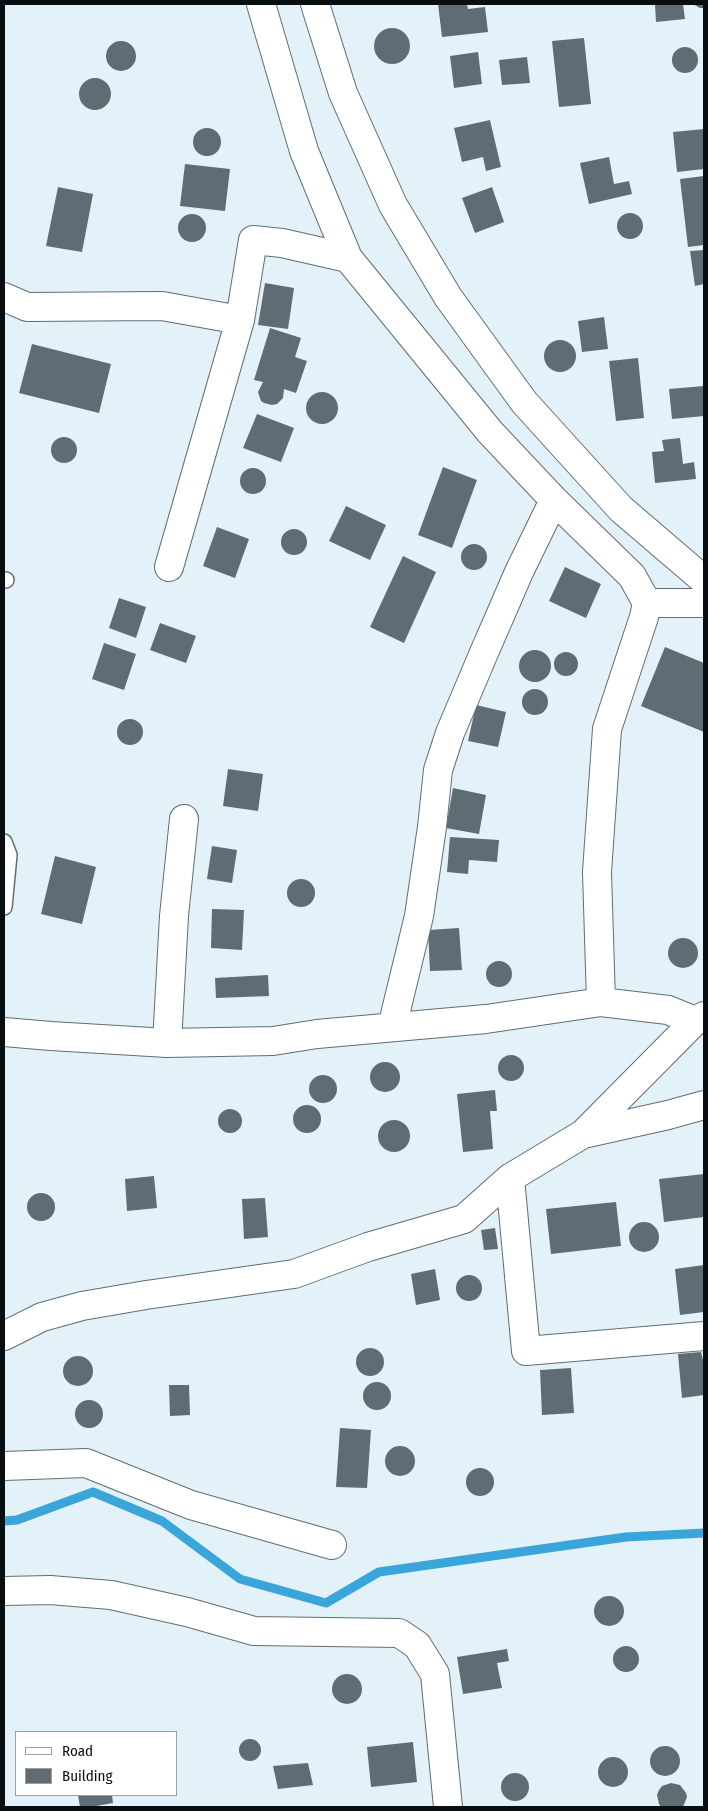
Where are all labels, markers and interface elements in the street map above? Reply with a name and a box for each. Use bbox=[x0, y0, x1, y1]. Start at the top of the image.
legend bbox=[15, 1731, 178, 1796]
text: Road bbox=[62, 1742, 93, 1760]
text: Building bbox=[62, 1767, 113, 1785]

